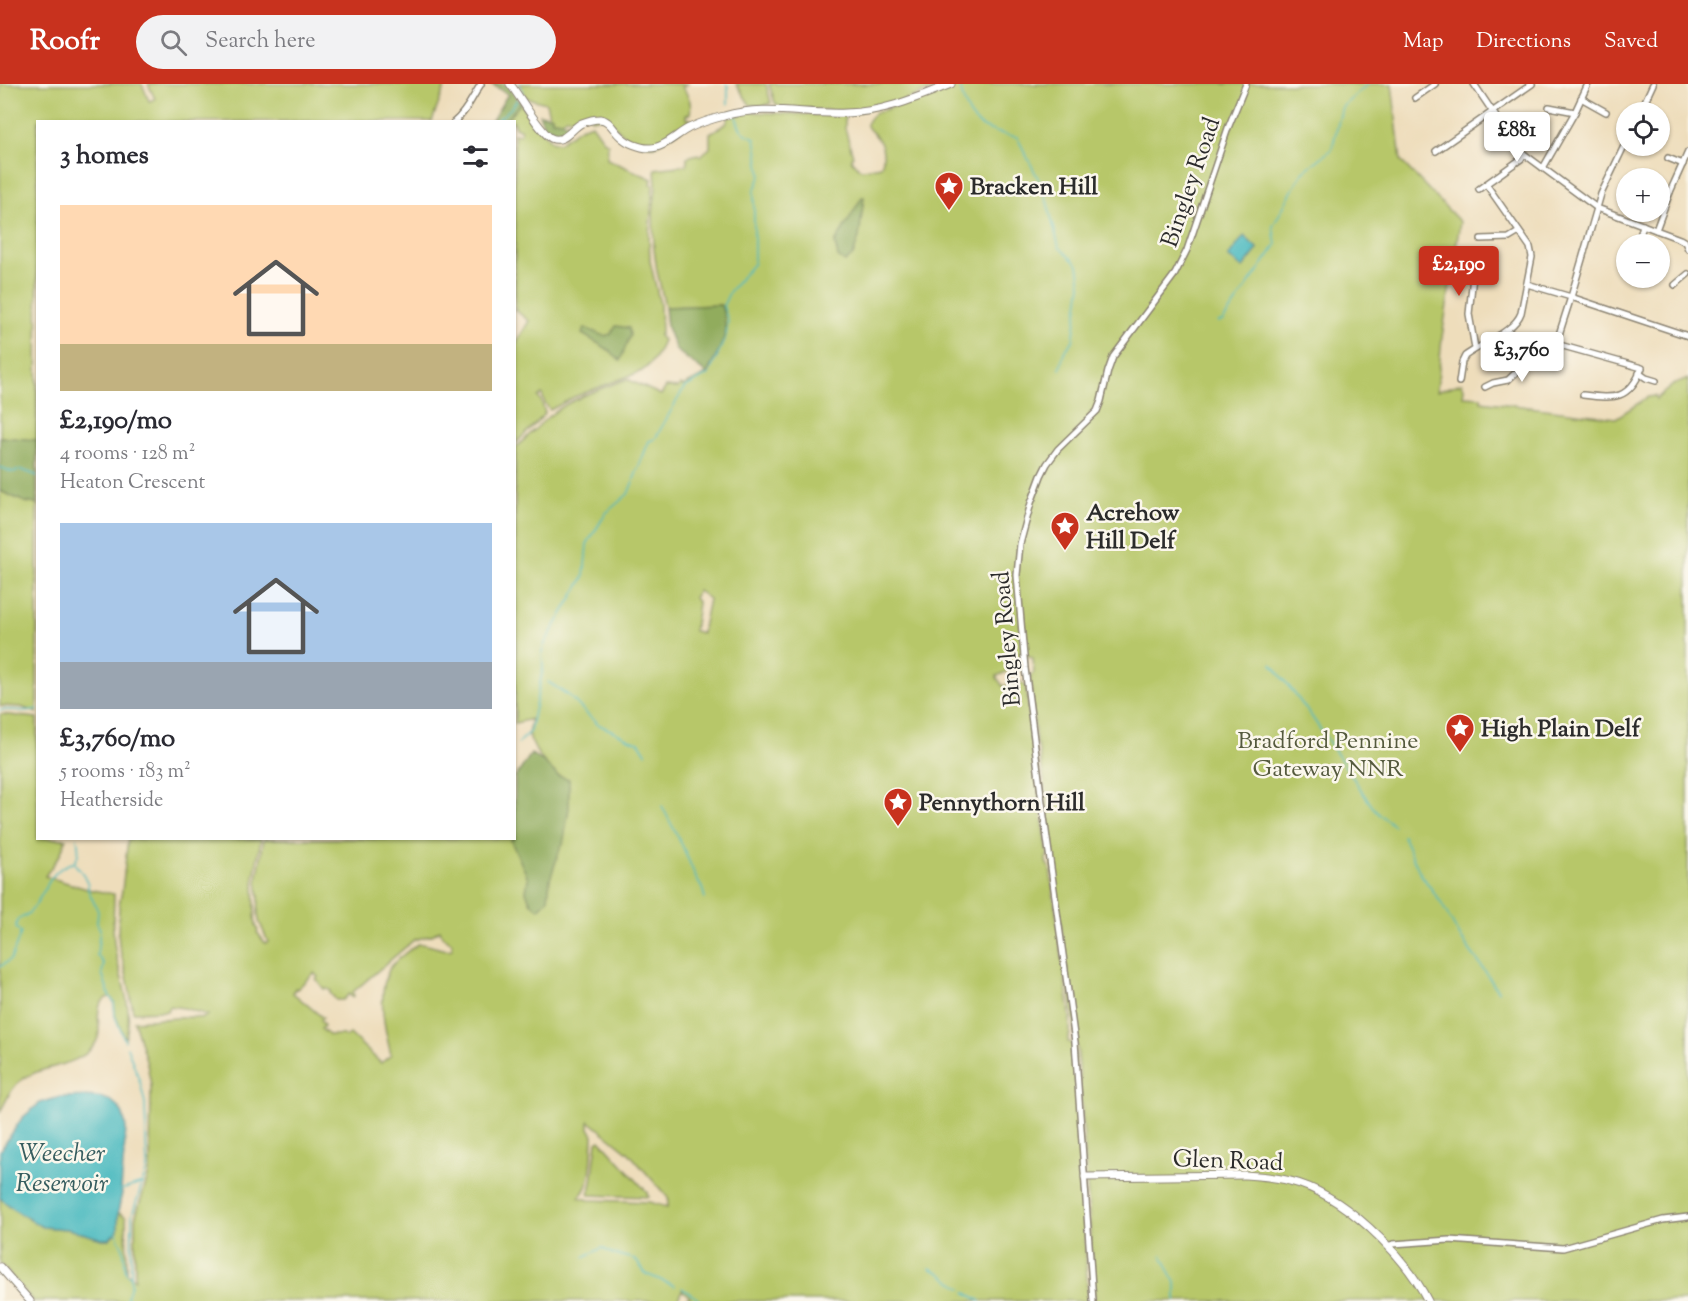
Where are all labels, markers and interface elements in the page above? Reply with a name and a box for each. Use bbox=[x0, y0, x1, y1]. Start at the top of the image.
search box bbox=[136, 15, 556, 69]
text: Roofr bbox=[30, 22, 100, 62]
icon: search bbox=[157, 26, 190, 59]
text: Search here bbox=[205, 26, 315, 58]
text: Map bbox=[1403, 27, 1443, 57]
text: Directions bbox=[1476, 27, 1571, 57]
text: Saved bbox=[1604, 27, 1658, 57]
map controls bbox=[1616, 102, 1670, 288]
button: locate bbox=[1616, 102, 1670, 156]
street label: Bingley Road bbox=[1154, 112, 1230, 252]
pin: £881 bbox=[1481, 112, 1553, 163]
text: £881 bbox=[1498, 117, 1536, 146]
text: 3 homes bbox=[60, 138, 149, 175]
icon: filters bbox=[459, 140, 492, 173]
button: + bbox=[1616, 168, 1670, 222]
place icon: Bracken Hill bbox=[933, 170, 965, 212]
place label: Bracken Hill bbox=[970, 171, 1098, 205]
button: − bbox=[1616, 234, 1670, 288]
icon: home bbox=[222, 244, 330, 352]
pin: £2,190 bbox=[1410, 246, 1508, 297]
text: £2,190 bbox=[1433, 251, 1485, 280]
pin: £3,760 bbox=[1473, 332, 1571, 383]
text: £3,760 bbox=[1495, 337, 1549, 366]
text: £2,190/mo bbox=[60, 403, 172, 440]
text: 4 rooms · 128 m² bbox=[60, 440, 195, 469]
text: Heaton Crescent bbox=[60, 469, 205, 498]
place label: Acrehow Hill Delf bbox=[1086, 497, 1180, 559]
place icon: Acrehow Hill Delf bbox=[1049, 510, 1081, 552]
icon: home bbox=[222, 562, 330, 670]
street label: Bingley Road bbox=[985, 569, 1031, 708]
place icon: High Plain Delf bbox=[1444, 712, 1476, 754]
place label: High Plain Delf bbox=[1481, 713, 1642, 747]
text: £3,760/mo bbox=[60, 721, 175, 758]
park label: Bradford Pennine Gateway NNR bbox=[1237, 725, 1419, 787]
text: 5 rooms · 183 m² bbox=[60, 758, 191, 787]
place icon: Pennythorn Hill bbox=[882, 786, 914, 828]
text: Heatherside bbox=[60, 787, 163, 816]
place label: Pennythorn Hill bbox=[919, 787, 1085, 821]
water label: Weecher Reservoir bbox=[16, 1136, 108, 1203]
street label: Glen Road bbox=[1172, 1143, 1284, 1181]

